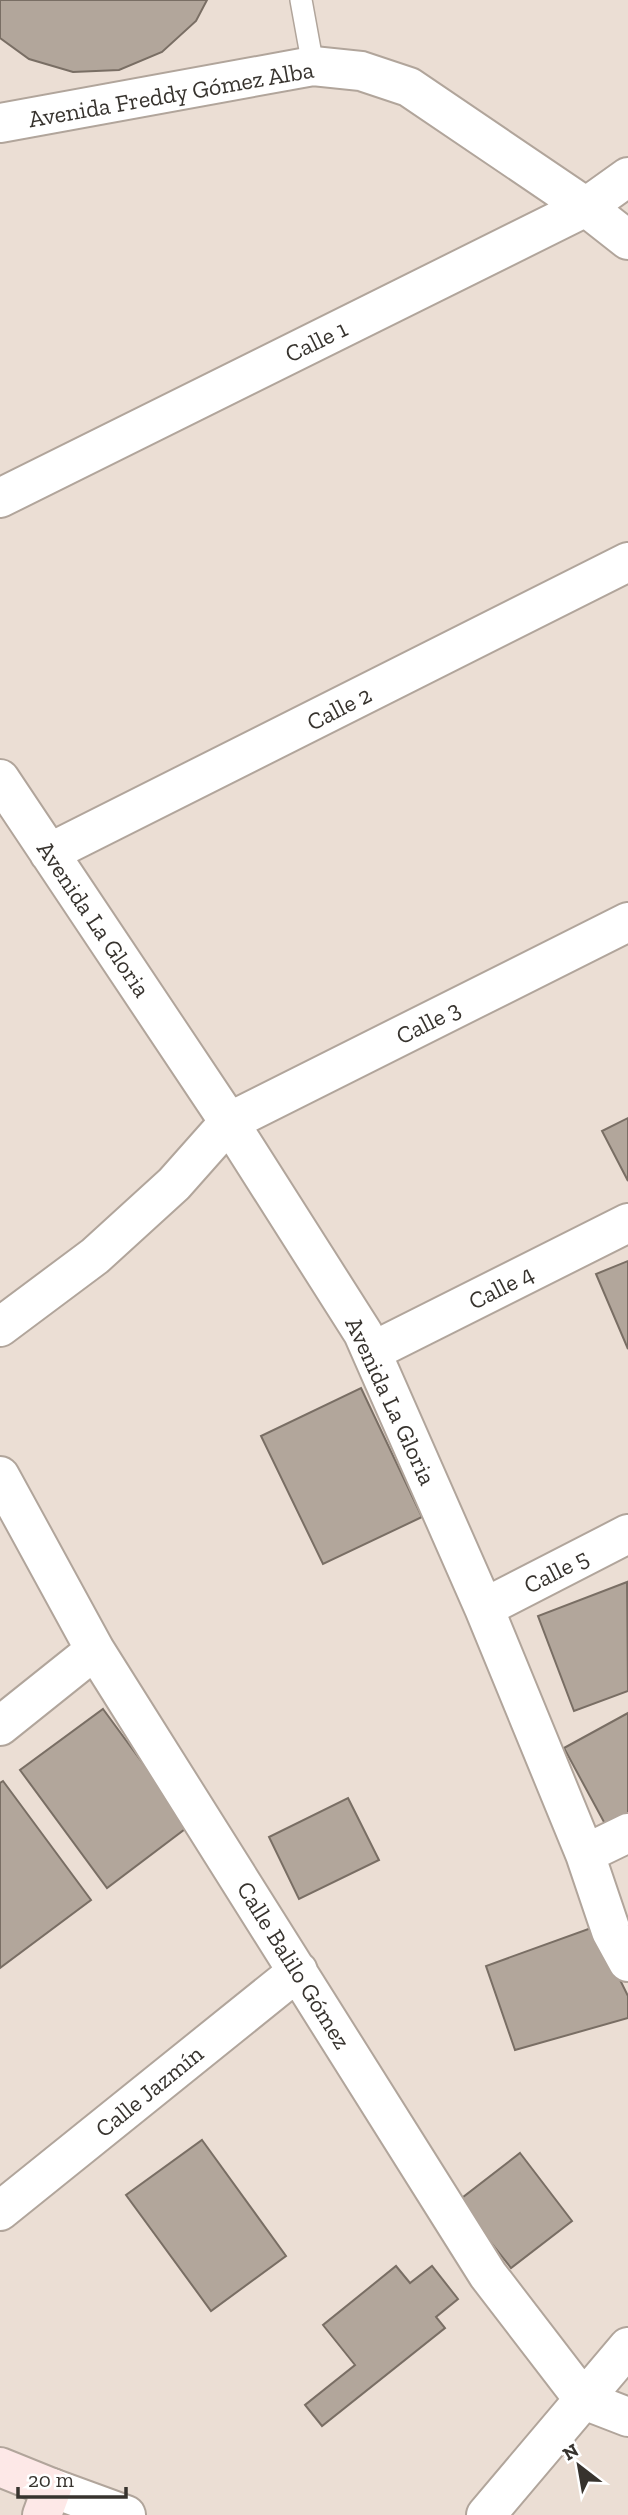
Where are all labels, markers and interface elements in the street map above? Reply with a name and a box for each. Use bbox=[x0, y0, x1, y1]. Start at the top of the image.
street label: Avenida Freddy Gómez Alba bbox=[26, 55, 316, 133]
street label: Calle 1 bbox=[280, 314, 352, 368]
street label: Calle 2 bbox=[302, 679, 376, 737]
street label: Avenida La Gloria bbox=[31, 835, 157, 1003]
street label: Calle 3 bbox=[391, 994, 465, 1050]
street label: Calle 4 bbox=[463, 1258, 539, 1316]
street label: Avenida La Gloria bbox=[339, 1312, 443, 1490]
street label: Calle 5 bbox=[519, 1542, 593, 1600]
street label: Calle Balilo Gómez bbox=[231, 1876, 357, 2054]
street label: Calle Jazmín bbox=[89, 2039, 209, 2143]
north arrow bbox=[544, 2431, 614, 2501]
text: N bbox=[558, 2438, 583, 2465]
scale bar bbox=[18, 2456, 126, 2500]
text: 20 m bbox=[28, 2467, 74, 2492]

